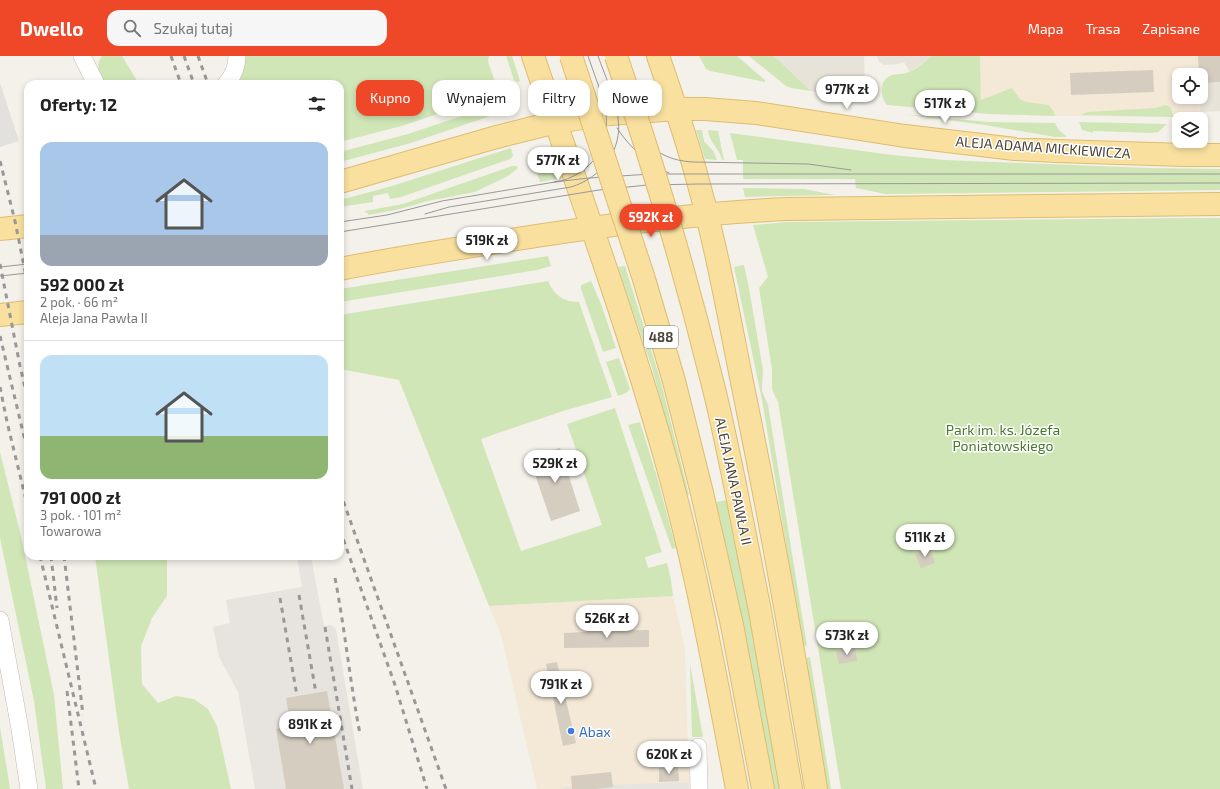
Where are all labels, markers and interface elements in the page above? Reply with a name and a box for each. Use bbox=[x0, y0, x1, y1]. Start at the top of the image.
search box bbox=[107, 10, 387, 46]
text: Dwello bbox=[20, 17, 83, 40]
icon: search bbox=[121, 17, 143, 39]
text: Szukaj tutaj bbox=[153, 19, 233, 37]
text: Mapa bbox=[1028, 20, 1063, 37]
text: Trasa bbox=[1085, 20, 1120, 37]
text: Zapisane bbox=[1142, 20, 1200, 37]
map controls bbox=[1172, 68, 1208, 148]
button: locate bbox=[1172, 68, 1208, 104]
pin: 977K zł bbox=[810, 76, 884, 110]
chip: Kupno bbox=[356, 80, 424, 116]
chip: Wynajem bbox=[432, 80, 520, 116]
chip: Filtry bbox=[528, 80, 590, 116]
chip: Nowe bbox=[598, 80, 662, 116]
text: 977K zł bbox=[825, 81, 869, 97]
pin: 517K zł bbox=[908, 90, 982, 124]
icon: filters bbox=[306, 93, 328, 115]
text: Oferty: 12 bbox=[40, 94, 117, 114]
text: 517K zł bbox=[924, 95, 966, 111]
button: layers bbox=[1172, 112, 1208, 148]
street label: ALEJA ADAMA MICKIEWICZA bbox=[955, 132, 1131, 162]
pin: 577K zł bbox=[521, 147, 595, 181]
text: 577K zł bbox=[536, 152, 580, 168]
icon: home bbox=[148, 168, 220, 240]
pin: 592K zł bbox=[614, 204, 688, 238]
text: 592K zł bbox=[629, 209, 673, 225]
pin: 519K zł bbox=[450, 227, 524, 261]
text: 519K zł bbox=[466, 232, 508, 248]
text: 592 000 zł bbox=[40, 274, 124, 294]
text: 2 pok. · 66 m² bbox=[40, 294, 118, 310]
text: Aleja Jana Pawła II bbox=[40, 310, 148, 326]
road number: 488 bbox=[644, 326, 678, 348]
icon: home bbox=[148, 381, 220, 453]
street label: ALEJA JANA PAWŁA II bbox=[712, 416, 756, 546]
park label: Park im. ks. Józefa Poniatowskiego bbox=[946, 421, 1060, 454]
pin: 529K zł bbox=[518, 450, 592, 484]
text: 529K zł bbox=[533, 455, 577, 471]
text: 791 000 zł bbox=[40, 487, 121, 507]
text: 3 pok. · 101 m² bbox=[40, 507, 121, 523]
text: Towarowa bbox=[40, 523, 101, 539]
pin: 511K zł bbox=[888, 524, 962, 558]
text: 511K zł bbox=[905, 529, 945, 545]
pin: 526K zł bbox=[570, 605, 644, 639]
text: 526K zł bbox=[585, 610, 629, 626]
pin: 573K zł bbox=[810, 622, 884, 656]
text: 573K zł bbox=[825, 627, 869, 643]
pin: 791K zł bbox=[524, 671, 598, 705]
text: 791K zł bbox=[540, 676, 582, 692]
pin: 891K zł bbox=[273, 711, 347, 745]
text: 891K zł bbox=[288, 716, 332, 732]
place label: Abax bbox=[579, 723, 611, 740]
marker: Abax bbox=[566, 726, 576, 736]
pin: 620K zł bbox=[632, 741, 706, 775]
text: 620K zł bbox=[646, 746, 692, 762]

